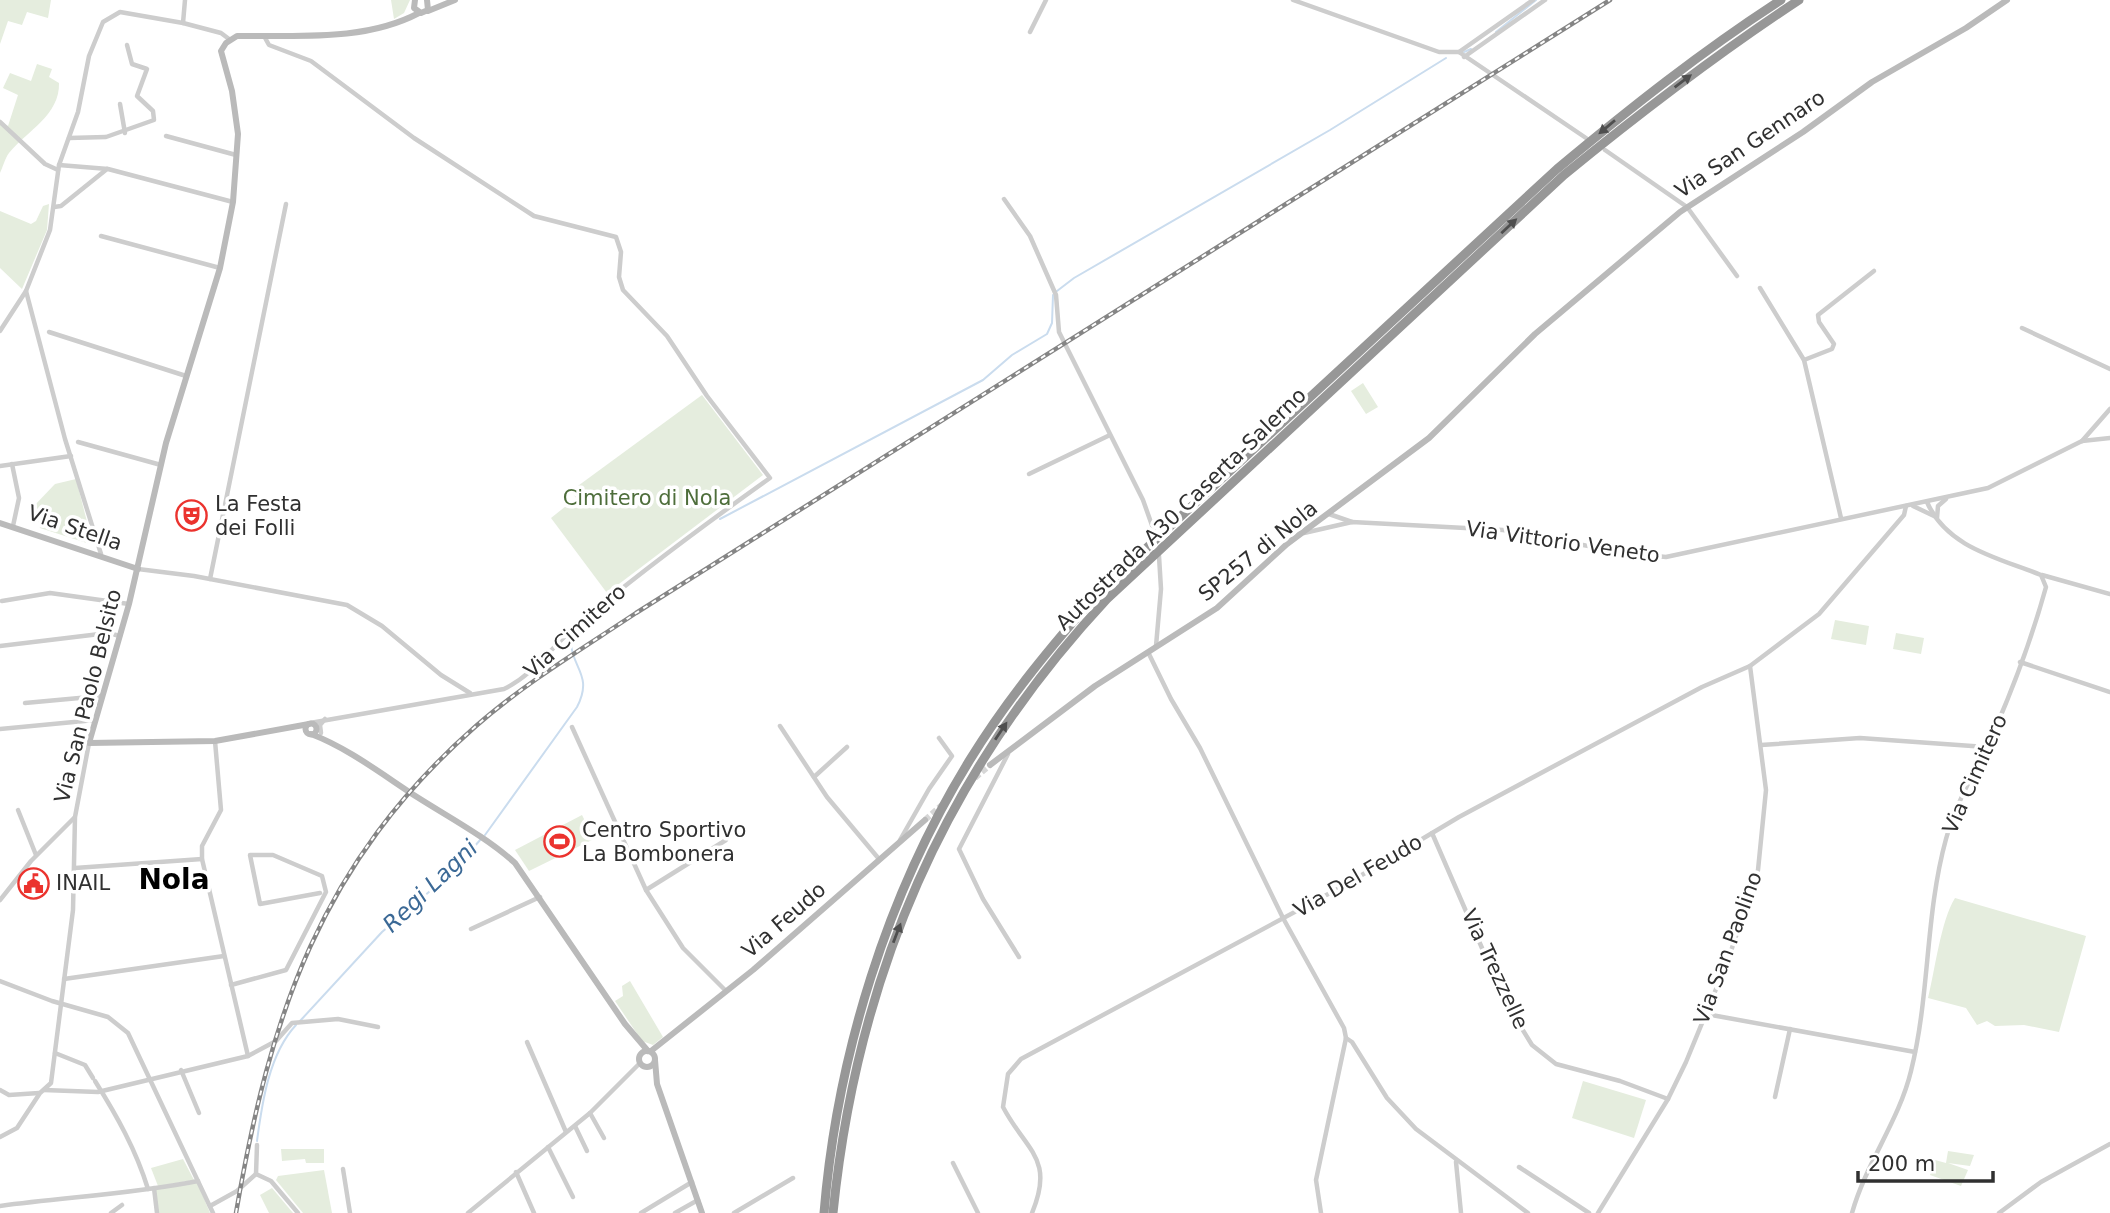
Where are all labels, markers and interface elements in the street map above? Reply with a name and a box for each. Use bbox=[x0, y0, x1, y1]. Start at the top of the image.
one-way arrow bbox=[1674, 74, 1692, 88]
street label: Via San Gennaro bbox=[1671, 85, 1829, 203]
one-way arrow bbox=[1599, 119, 1617, 134]
one-way arrow bbox=[1500, 219, 1517, 235]
street label: Autostrada A30 Caserta-Salerno bbox=[1051, 383, 1311, 635]
park label: Cimitero di Nola bbox=[563, 486, 731, 510]
place label: La Festa dei Folli bbox=[215, 492, 302, 540]
street label: SP257 di Nola bbox=[1194, 496, 1322, 606]
theatre icon: La Festa dei Folli bbox=[175, 499, 209, 533]
street label: Via Stella bbox=[25, 501, 125, 555]
street label: Via Vittorio Veneto bbox=[1465, 517, 1661, 567]
street label: Via Cimitero bbox=[519, 579, 631, 683]
street label: Via San Paolo Belsito bbox=[50, 587, 126, 805]
street label: Via Cimitero bbox=[1938, 711, 2012, 837]
one-way arrow bbox=[994, 721, 1007, 741]
place label: Centro Sportivo La Bombonera bbox=[582, 818, 746, 866]
sports icon: Centro Sportivo La Bombonera bbox=[542, 825, 576, 859]
street label: Via Del Feudo bbox=[1290, 830, 1426, 922]
water label: Regi Lagni bbox=[377, 834, 483, 937]
district label: Nola bbox=[138, 863, 210, 896]
public building icon: INAIL bbox=[16, 866, 50, 900]
street label: Via San Paolino bbox=[1689, 868, 1767, 1028]
place label: INAIL bbox=[56, 871, 110, 895]
street label: Via Feudo bbox=[737, 877, 831, 963]
street label: Via Trezzelle bbox=[1457, 905, 1533, 1033]
one-way arrow bbox=[892, 922, 903, 943]
scale bar bbox=[1858, 1140, 1993, 1184]
text: 200 m bbox=[1868, 1152, 1935, 1176]

